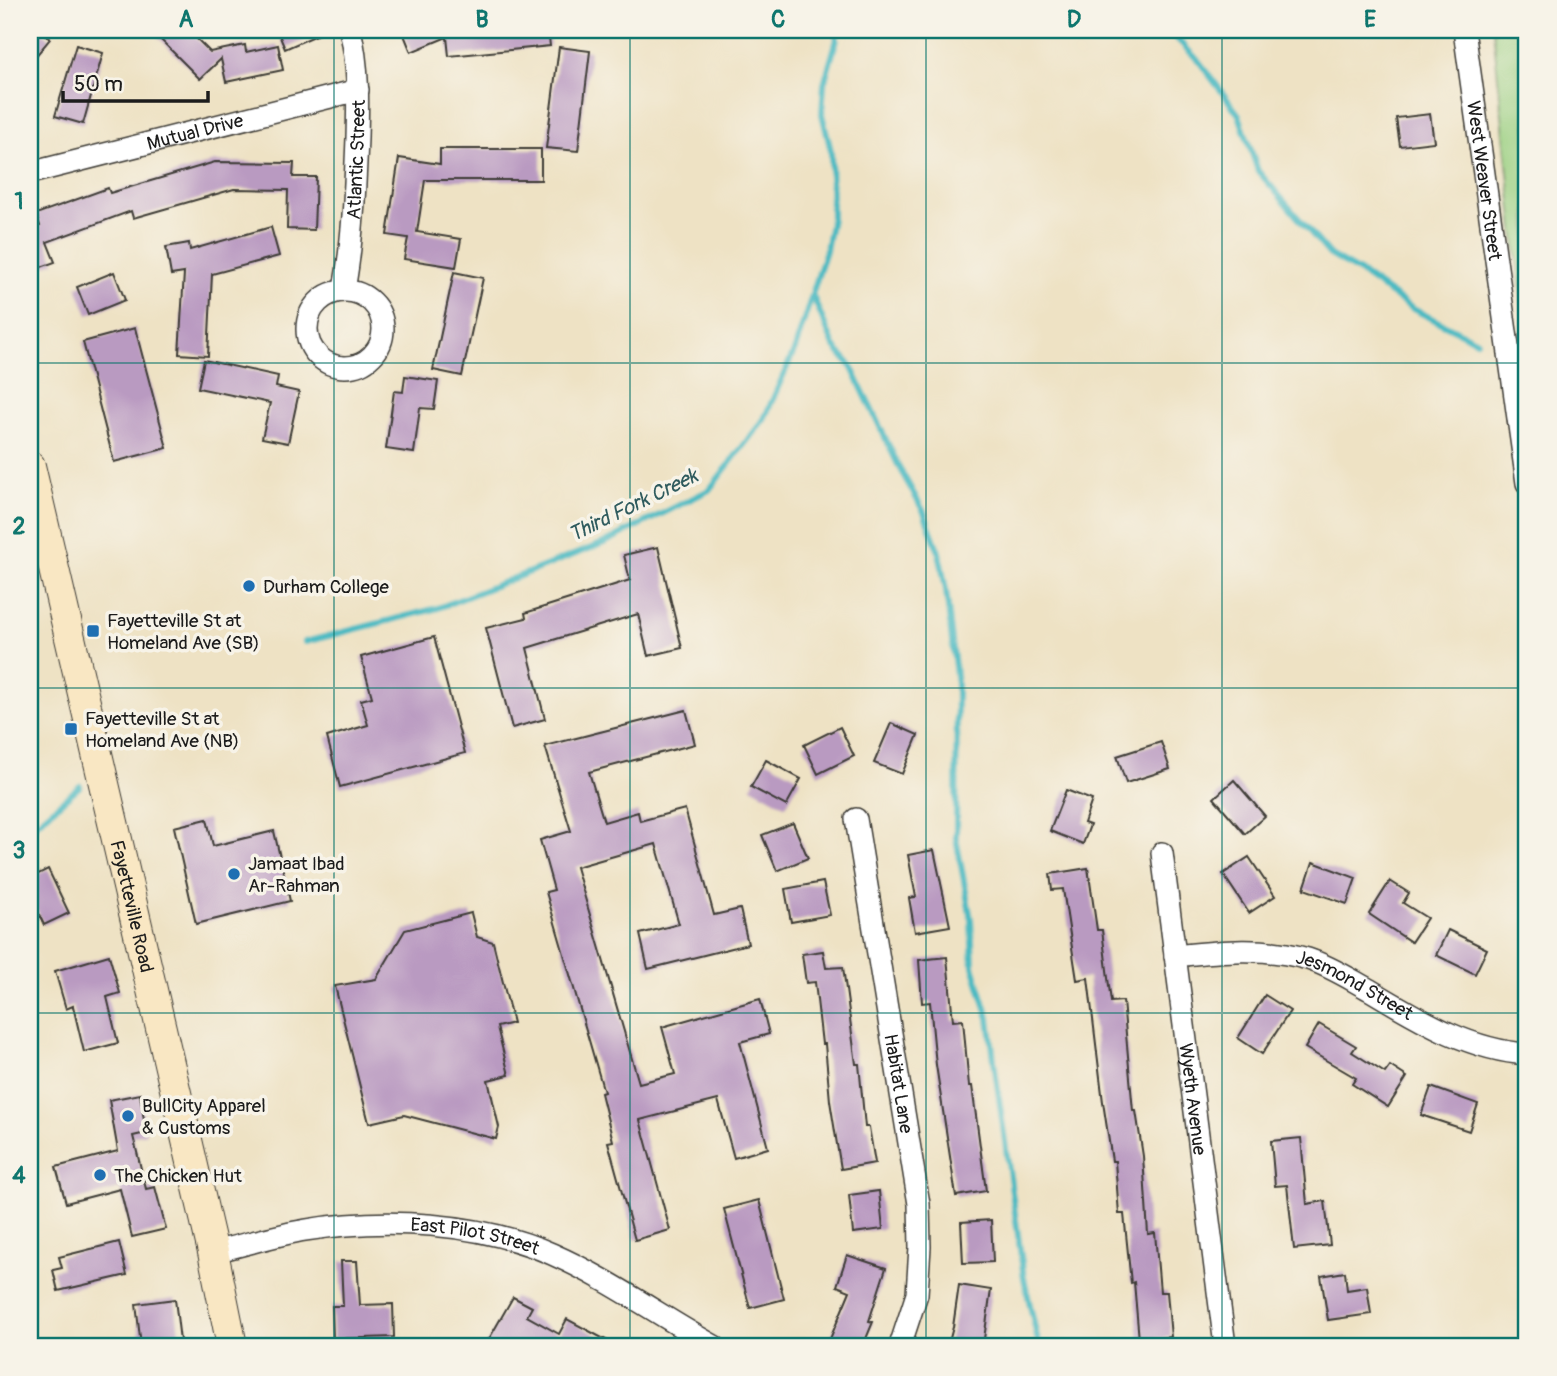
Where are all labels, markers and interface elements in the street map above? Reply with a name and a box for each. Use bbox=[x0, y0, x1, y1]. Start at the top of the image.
text: A bbox=[179, 5, 194, 34]
text: B bbox=[475, 5, 489, 34]
text: C bbox=[771, 5, 785, 34]
text: D bbox=[1067, 5, 1081, 34]
text: E bbox=[1364, 5, 1376, 34]
scale bar bbox=[63, 60, 208, 104]
text: 50 m bbox=[74, 71, 123, 98]
street label: Atlantic Street bbox=[342, 99, 371, 220]
street label: West Weaver Street bbox=[1461, 99, 1507, 262]
street label: Mutual Drive bbox=[144, 108, 246, 156]
text: 1 bbox=[15, 187, 24, 216]
water label: Third Fork Creek bbox=[564, 462, 704, 548]
text: 2 bbox=[13, 512, 26, 541]
place label: Durham College bbox=[263, 575, 390, 599]
marker: Durham College bbox=[241, 578, 257, 594]
place label: Fayetteville St at Homeland Ave (SB) bbox=[107, 609, 260, 655]
marker: Fayetteville St at Homeland Ave (SB) bbox=[85, 623, 101, 639]
place label: Fayetteville St at Homeland Ave (NB) bbox=[85, 707, 239, 753]
marker: Fayetteville St at Homeland Ave (NB) bbox=[63, 721, 79, 737]
text: 3 bbox=[13, 836, 25, 865]
street label: Fayetteville Road bbox=[105, 838, 159, 975]
place label: Jamaat Ibad Ar-Rahman bbox=[248, 852, 345, 898]
marker: Jamaat Ibad Ar-Rahman bbox=[226, 866, 242, 882]
street label: Jesmond Street bbox=[1293, 945, 1417, 1026]
street label: Habitat Lane bbox=[878, 1032, 918, 1136]
street label: Wyeth Avenue bbox=[1173, 1042, 1212, 1157]
place label: BullCity Apparel & Customs bbox=[142, 1094, 266, 1140]
marker: BullCity Apparel & Customs bbox=[120, 1108, 136, 1124]
text: 4 bbox=[12, 1161, 26, 1190]
place label: The Chicken Hut bbox=[114, 1164, 242, 1188]
marker: The Chicken Hut bbox=[92, 1167, 108, 1183]
street label: East Pilot Street bbox=[410, 1213, 543, 1261]

